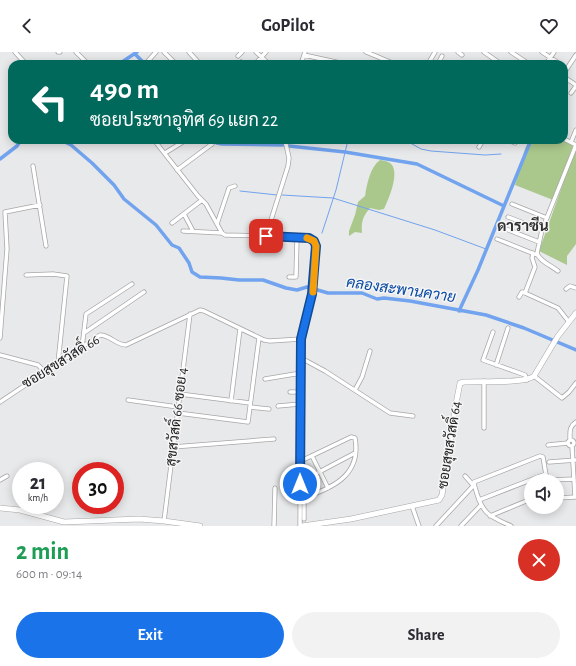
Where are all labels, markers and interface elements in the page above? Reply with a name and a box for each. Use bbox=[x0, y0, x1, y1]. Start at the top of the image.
icon: back bbox=[16, 15, 38, 37]
icon: heart bbox=[538, 15, 560, 37]
text: GoPilot bbox=[261, 17, 315, 35]
icon: left bbox=[24, 76, 76, 128]
text: 490 m bbox=[90, 76, 159, 104]
text: ซอยประชาอุทิศ 69 แยก 22 bbox=[90, 112, 278, 130]
district label: ดาราซีน bbox=[497, 216, 549, 234]
pin bbox=[249, 219, 283, 253]
icon: arrive bbox=[255, 225, 277, 247]
water label: คลองสะพานควาย bbox=[345, 275, 457, 305]
street label: ซอยสุขสวัสดิ์ 66 bbox=[16, 327, 103, 393]
street label: สุขสวัสดิ์ 66 ซอย 4 bbox=[158, 366, 192, 468]
street label: ซอยสุขสวัสดิ์ 64 bbox=[430, 399, 466, 490]
speed limit sign: 30 bbox=[72, 462, 124, 514]
position arrow bbox=[279, 463, 321, 505]
text: 21 bbox=[30, 473, 46, 493]
map controls bbox=[524, 474, 564, 514]
button: sound bbox=[524, 474, 564, 514]
text: km/h bbox=[28, 493, 48, 503]
button: close bbox=[518, 539, 560, 581]
text: 2 min bbox=[16, 540, 69, 564]
text: 600 m · 09:14 bbox=[16, 568, 82, 581]
button: Exit bbox=[16, 612, 284, 658]
button: Share bbox=[292, 612, 560, 658]

